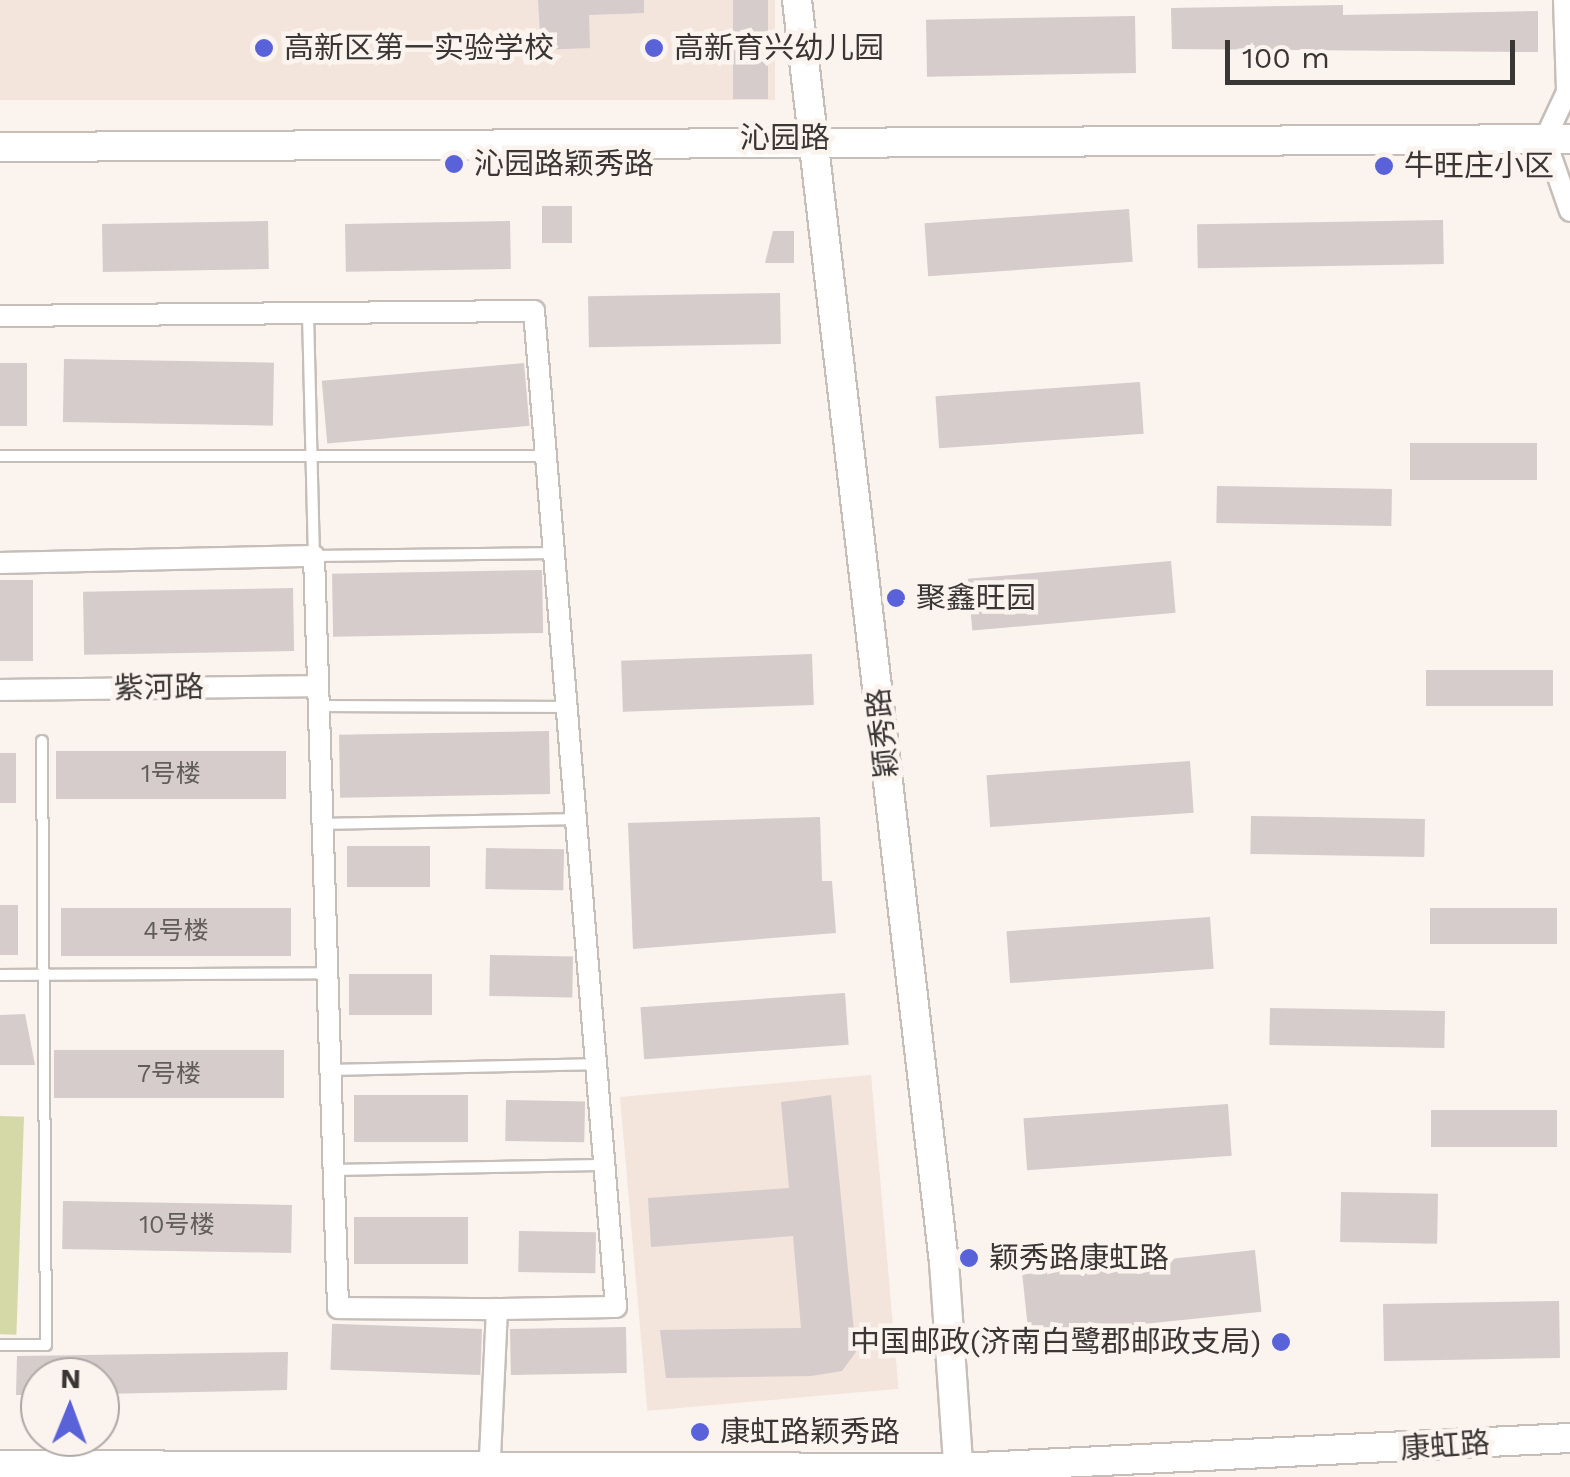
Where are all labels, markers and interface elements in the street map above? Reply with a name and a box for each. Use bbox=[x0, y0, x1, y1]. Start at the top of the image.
scale bar bbox=[1230, 20, 1520, 82]
place label: 高新区第一实验学校 bbox=[284, 30, 554, 66]
place label: 高新育兴幼儿园 bbox=[674, 30, 884, 66]
marker: 高新区第一实验学校 bbox=[253, 37, 275, 59]
marker: 高新育兴幼儿园 bbox=[643, 37, 665, 59]
text: 100 m bbox=[1242, 40, 1330, 75]
street label: 沁园路 bbox=[740, 120, 830, 156]
place label: 沁园路颖秀路 bbox=[474, 146, 654, 182]
place label: 牛旺庄小区 bbox=[1404, 148, 1554, 184]
marker: 沁园路颖秀路 bbox=[443, 153, 465, 175]
marker: 牛旺庄小区 bbox=[1373, 155, 1395, 177]
place label: 聚鑫旺园 bbox=[916, 580, 1036, 616]
marker: 聚鑫旺园 bbox=[885, 587, 907, 609]
street label: 紫河路 bbox=[114, 669, 204, 707]
street label: 颖秀路 bbox=[860, 686, 906, 780]
house number: 1号楼 bbox=[141, 759, 201, 789]
house number: 4号楼 bbox=[143, 916, 209, 946]
house number: 7号楼 bbox=[137, 1059, 201, 1089]
house number: 10号楼 bbox=[139, 1210, 215, 1240]
place label: 颖秀路康虹路 bbox=[989, 1240, 1169, 1276]
marker: 颖秀路康虹路 bbox=[958, 1247, 980, 1269]
place label: 中国邮政(济南白鹭郡邮政支局) bbox=[850, 1324, 1261, 1360]
marker: 中国邮政(济南白鹭郡邮政支局) bbox=[1270, 1331, 1292, 1353]
north arrow bbox=[20, 1357, 120, 1457]
text: N bbox=[60, 1362, 81, 1395]
place label: 康虹路颖秀路 bbox=[720, 1414, 900, 1450]
marker: 康虹路颖秀路 bbox=[689, 1421, 711, 1443]
street label: 康虹路 bbox=[1399, 1425, 1491, 1467]

